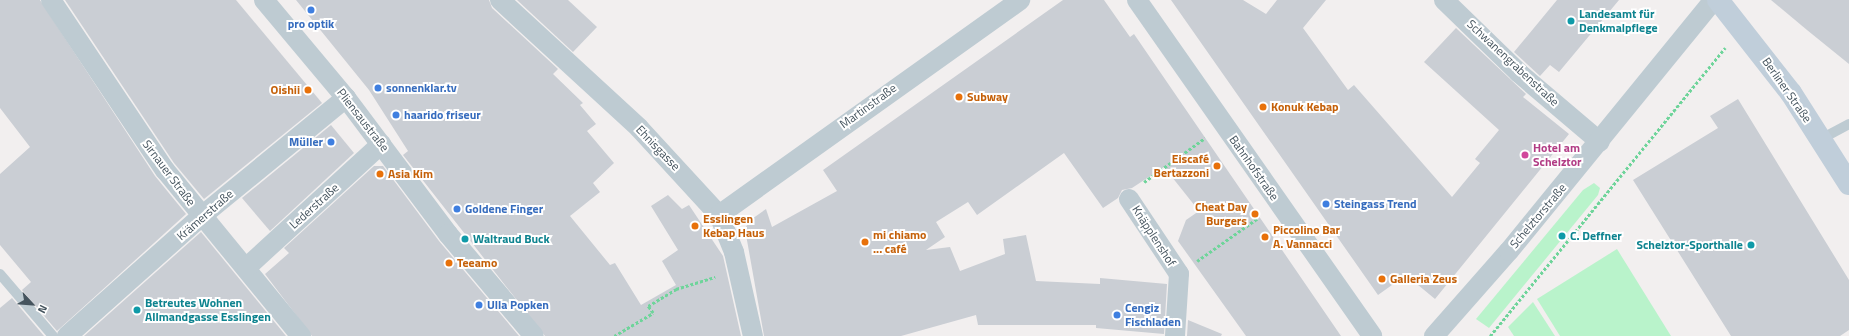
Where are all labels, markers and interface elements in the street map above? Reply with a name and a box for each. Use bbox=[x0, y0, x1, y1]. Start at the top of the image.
marker: pro optik bbox=[306, 5, 316, 15]
place label: Landesamt für Denkmalpflege bbox=[1579, 7, 1658, 35]
marker: Landesamt für Denkmalpflege bbox=[1566, 16, 1576, 26]
place label: pro optik bbox=[288, 17, 334, 31]
street label: Schwanengrabenstraße bbox=[1464, 17, 1562, 109]
street label: Berliner Straße bbox=[1759, 55, 1815, 125]
place label: sonnenklar.tv bbox=[386, 81, 457, 95]
street label: Martinstraße bbox=[837, 81, 899, 131]
place label: Oishii bbox=[271, 83, 300, 97]
marker: sonnenklar.tv bbox=[373, 83, 383, 93]
marker: Oishii bbox=[303, 85, 313, 95]
street label: Pliensaustraße bbox=[334, 86, 392, 154]
place label: Subway bbox=[967, 90, 1008, 104]
marker: Subway bbox=[954, 92, 964, 102]
place label: Konuk Kebap bbox=[1271, 100, 1339, 114]
marker: Konuk Kebap bbox=[1258, 102, 1268, 112]
place label: haarido friseur bbox=[404, 108, 481, 122]
marker: haarido friseur bbox=[391, 110, 401, 120]
street label: Ehnisgasse bbox=[633, 122, 683, 174]
street label: Bahnhofstraße bbox=[1226, 133, 1282, 203]
place label: Müller bbox=[289, 135, 323, 149]
street label: Sirnauer Straße bbox=[140, 137, 198, 209]
marker: Müller bbox=[326, 137, 336, 147]
place label: Hotel am Schelztor bbox=[1533, 141, 1582, 169]
marker: Hotel am Schelztor bbox=[1520, 150, 1530, 160]
place label: Eiscafé Bertazzoni bbox=[1154, 152, 1209, 180]
marker: Eiscafé Bertazzoni bbox=[1212, 161, 1222, 171]
place label: Asia Kim bbox=[388, 167, 433, 181]
marker: Asia Kim bbox=[375, 169, 385, 179]
street label: Lederstraße bbox=[286, 180, 342, 232]
street label: Schelztorstraße bbox=[1507, 181, 1569, 251]
street label: Krämerstraße bbox=[174, 187, 236, 243]
place label: Steingass Trend bbox=[1334, 197, 1417, 211]
marker: Steingass Trend bbox=[1321, 199, 1331, 209]
place label: Cheat Day Burgers bbox=[1195, 200, 1247, 228]
place label: Goldene Finger bbox=[465, 202, 543, 216]
street label: Knäpplenshof bbox=[1129, 203, 1179, 269]
marker: Goldene Finger bbox=[452, 204, 462, 214]
marker: Cheat Day Burgers bbox=[1250, 209, 1260, 219]
place label: Esslingen Kebap Haus bbox=[703, 212, 764, 240]
marker: Esslingen Kebap Haus bbox=[690, 221, 700, 231]
place label: Piccolino Bar A. Vannacci bbox=[1273, 223, 1340, 251]
place label: mi chiamo ... café bbox=[873, 228, 926, 256]
place label: C. Deffner bbox=[1570, 229, 1622, 243]
marker: C. Deffner bbox=[1557, 231, 1567, 241]
place label: Waltraud Buck bbox=[473, 232, 550, 246]
marker: Piccolino Bar A. Vannacci bbox=[1260, 232, 1270, 242]
marker: Waltraud Buck bbox=[460, 234, 470, 244]
marker: mi chiamo ... café bbox=[860, 237, 870, 247]
place label: Schelztor-Sporthalle bbox=[1636, 238, 1743, 252]
marker: Schelztor-Sporthalle bbox=[1746, 240, 1756, 250]
place label: Teeamo bbox=[457, 256, 497, 270]
marker: Teeamo bbox=[444, 258, 454, 268]
place label: Galleria Zeus bbox=[1390, 272, 1457, 286]
marker: Galleria Zeus bbox=[1377, 274, 1387, 284]
north arrow bbox=[12, 284, 52, 324]
place label: Betreutes Wohnen Allmandgasse Esslingen bbox=[145, 296, 271, 324]
place label: Ulla Popken bbox=[487, 298, 549, 312]
marker: Ulla Popken bbox=[474, 300, 484, 310]
place label: Cengiz Fischladen bbox=[1125, 301, 1181, 329]
text: N bbox=[34, 302, 52, 316]
marker: Betreutes Wohnen Allmandgasse Esslingen bbox=[132, 305, 142, 315]
marker: Cengiz Fischladen bbox=[1112, 310, 1122, 320]

